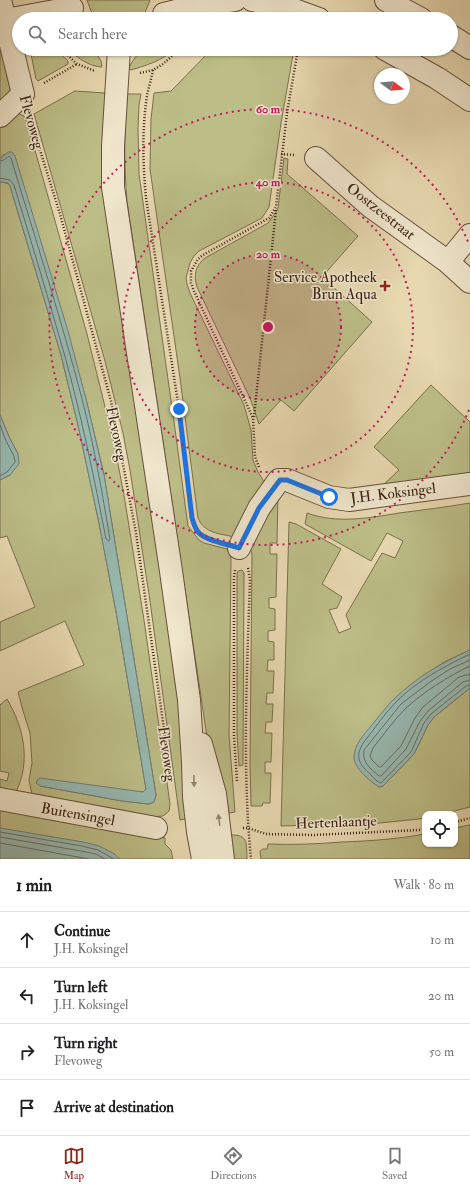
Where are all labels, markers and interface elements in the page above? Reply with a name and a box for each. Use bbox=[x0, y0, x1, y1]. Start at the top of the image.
search box bbox=[12, 12, 458, 56]
icon: search bbox=[26, 23, 48, 45]
text: Search here bbox=[58, 25, 127, 44]
north arrow bbox=[374, 68, 410, 104]
street label: Flevoweg bbox=[15, 93, 49, 152]
text: 60 m bbox=[256, 102, 281, 117]
text: 40 m bbox=[255, 175, 281, 190]
street label: Oostzeestraat bbox=[343, 179, 419, 244]
text: 20 m bbox=[256, 247, 281, 262]
place label: Service Apotheek Brun Aqua bbox=[274, 268, 378, 304]
marker: Service Apotheek Brun Aqua bbox=[380, 281, 390, 291]
centre of rings bbox=[261, 320, 275, 334]
route end bbox=[170, 400, 188, 418]
street label: Flevoweg bbox=[101, 405, 132, 464]
street label: J.H. Koksingel bbox=[348, 479, 437, 509]
route start bbox=[320, 488, 338, 506]
street label: Flevoweg bbox=[153, 725, 180, 784]
one-way arrow bbox=[191, 775, 197, 788]
street label: Buitensingel bbox=[39, 799, 117, 830]
map controls bbox=[422, 811, 458, 847]
button: locate bbox=[422, 811, 458, 847]
street label: Hertenlaantje bbox=[295, 812, 377, 833]
one-way arrow bbox=[216, 814, 222, 826]
text: 1 min bbox=[16, 875, 52, 896]
text: Walk · 80 m bbox=[393, 877, 454, 893]
text: Continue bbox=[54, 922, 110, 941]
icon: ahead bbox=[16, 929, 38, 951]
text: 10 m bbox=[430, 932, 454, 948]
text: J.H. Koksingel bbox=[54, 941, 128, 957]
text: Turn left bbox=[54, 978, 108, 997]
icon: left bbox=[16, 985, 38, 1007]
text: 20 m bbox=[428, 988, 454, 1004]
text: J.H. Koksingel bbox=[54, 997, 128, 1013]
text: Turn right bbox=[54, 1034, 117, 1053]
icon: right bbox=[16, 1041, 38, 1063]
text: 50 m bbox=[429, 1044, 454, 1060]
text: Flevoweg bbox=[54, 1053, 102, 1069]
icon: arrive bbox=[16, 1097, 38, 1119]
text: Arrive at destination bbox=[54, 1098, 174, 1117]
tab: Map bbox=[63, 1145, 85, 1182]
tab: Directions bbox=[210, 1145, 257, 1182]
tab: Saved bbox=[382, 1145, 407, 1182]

